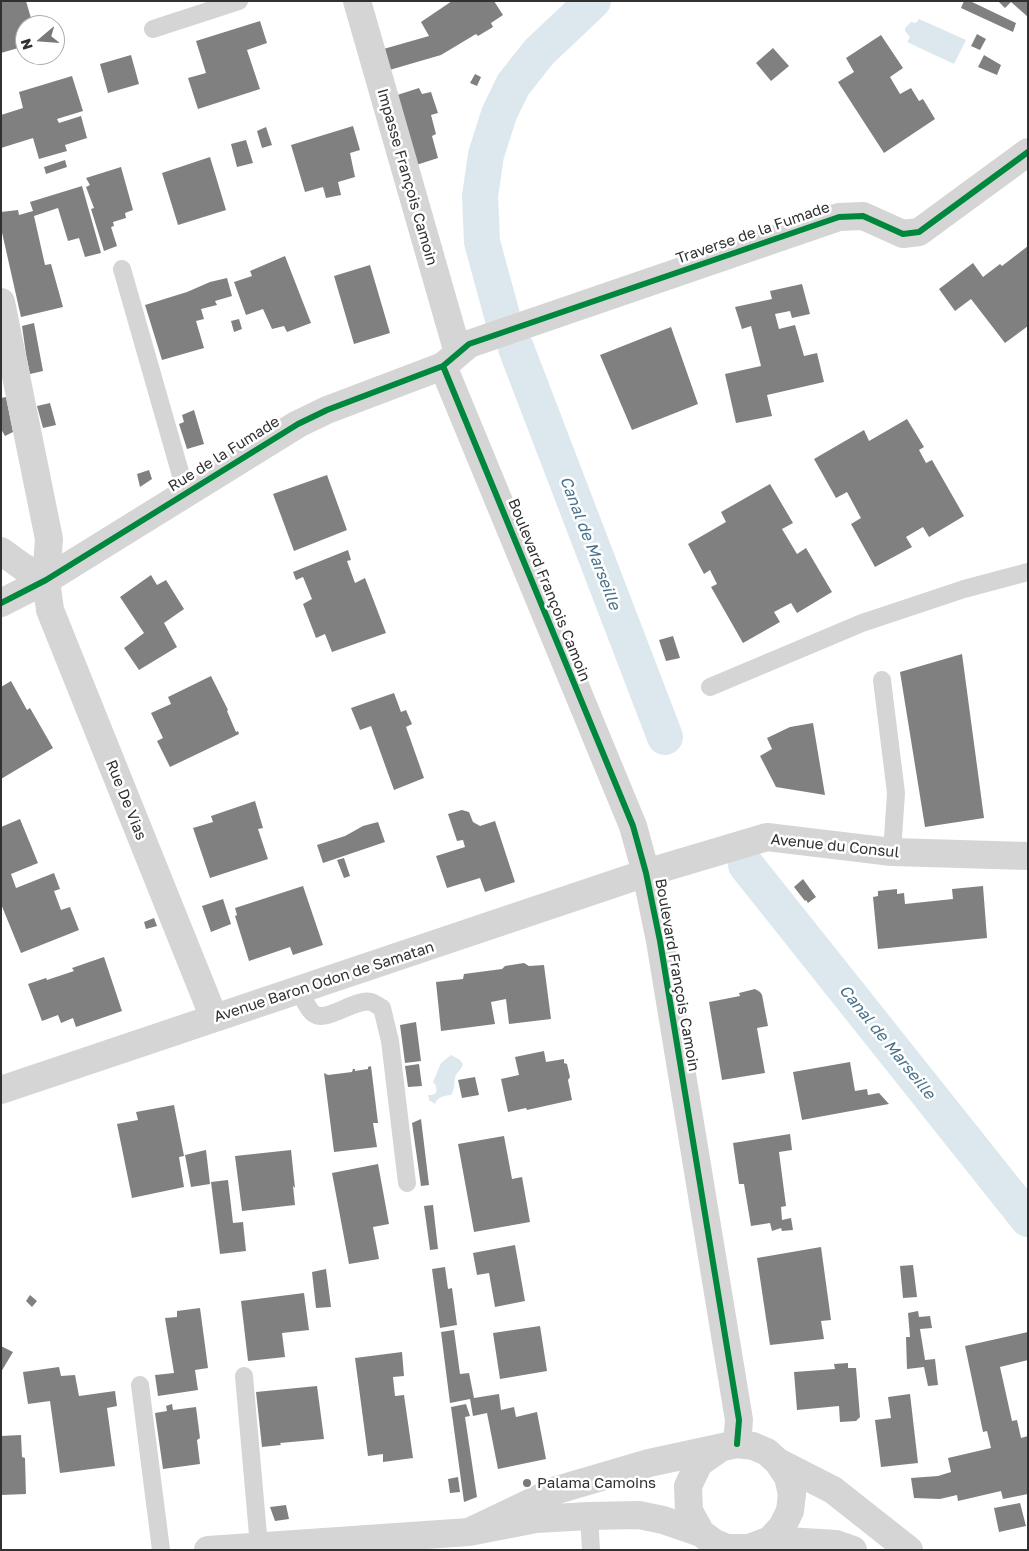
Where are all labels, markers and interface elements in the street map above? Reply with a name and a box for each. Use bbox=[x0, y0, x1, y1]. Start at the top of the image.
north arrow bbox=[15, 15, 65, 65]
text: N bbox=[16, 37, 36, 52]
street label: Impasse François Camoin bbox=[373, 86, 441, 268]
street label: Traverse de la Fumade bbox=[674, 198, 832, 268]
street label: Rue de la Fumade bbox=[165, 413, 283, 495]
water label: Canal de Marseille bbox=[556, 474, 624, 612]
street label: Boulevard François Camoin bbox=[504, 496, 594, 684]
street label: Rue De Vias bbox=[102, 757, 150, 843]
street label: Avenue du Consul bbox=[770, 830, 900, 862]
street label: Boulevard François Camoin bbox=[651, 877, 703, 1073]
street label: Avenue Baron Odon de Samatan bbox=[212, 938, 436, 1026]
water label: Canal de Marseille bbox=[835, 981, 939, 1103]
place label: Palama Camoins bbox=[537, 1474, 656, 1492]
marker: Palama Camoins bbox=[521, 1477, 533, 1489]

